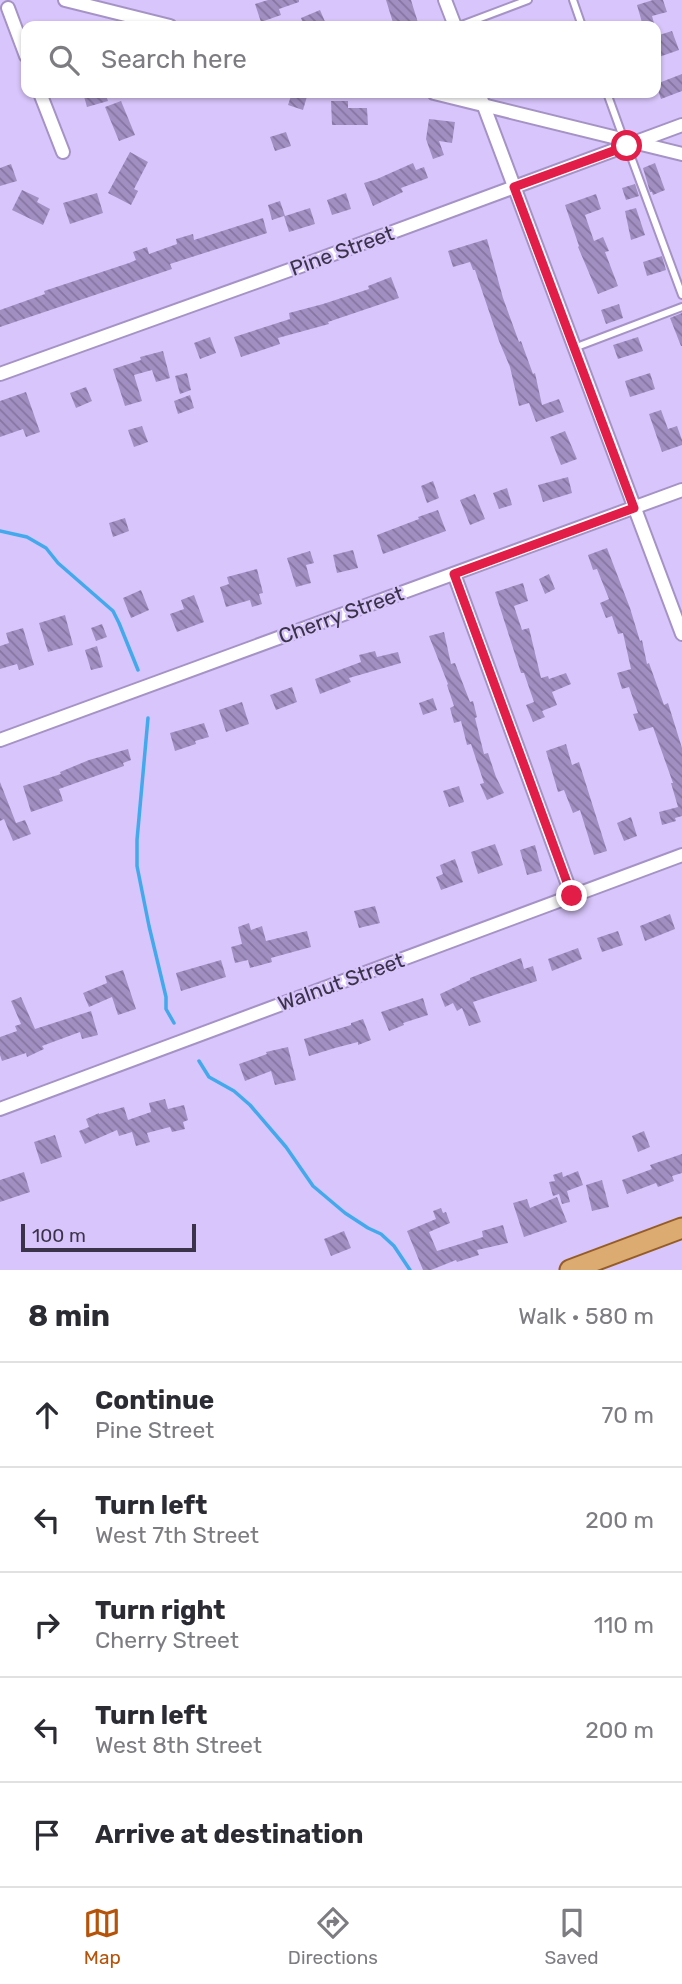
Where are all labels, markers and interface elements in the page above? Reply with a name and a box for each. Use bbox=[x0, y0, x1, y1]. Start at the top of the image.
search box bbox=[21, 21, 661, 98]
icon: search bbox=[45, 41, 83, 79]
text: Search here bbox=[101, 44, 247, 75]
route start bbox=[611, 130, 642, 161]
street label: Pine Street bbox=[286, 220, 397, 281]
street label: Cherry Street bbox=[275, 580, 407, 649]
route end bbox=[556, 880, 587, 911]
street label: Walnut Street bbox=[274, 947, 407, 1016]
scale bar bbox=[21, 1221, 196, 1253]
text: 100 m bbox=[32, 1224, 86, 1247]
text: 8 min bbox=[28, 1298, 110, 1334]
text: Walk · 580 m bbox=[518, 1302, 654, 1330]
text: Continue bbox=[95, 1385, 214, 1416]
icon: ahead bbox=[28, 1396, 66, 1434]
text: 70 m bbox=[602, 1401, 654, 1429]
text: Pine Street bbox=[95, 1416, 214, 1444]
text: Turn left bbox=[95, 1490, 207, 1521]
icon: left bbox=[28, 1501, 66, 1539]
text: 200 m bbox=[585, 1506, 654, 1534]
text: West 7th Street bbox=[95, 1521, 259, 1549]
text: Turn right bbox=[95, 1595, 225, 1626]
icon: right bbox=[28, 1606, 66, 1644]
text: 110 m bbox=[594, 1611, 654, 1639]
text: Cherry Street bbox=[95, 1626, 239, 1654]
text: Turn left bbox=[95, 1700, 207, 1731]
icon: left bbox=[28, 1711, 66, 1749]
text: 200 m bbox=[585, 1716, 654, 1744]
text: West 8th Street bbox=[95, 1731, 262, 1759]
icon: arrive bbox=[28, 1816, 66, 1854]
text: Arrive at destination bbox=[95, 1819, 363, 1850]
tab: Map bbox=[83, 1904, 121, 1969]
tab: Directions bbox=[288, 1904, 378, 1969]
tab: Saved bbox=[544, 1904, 599, 1969]

